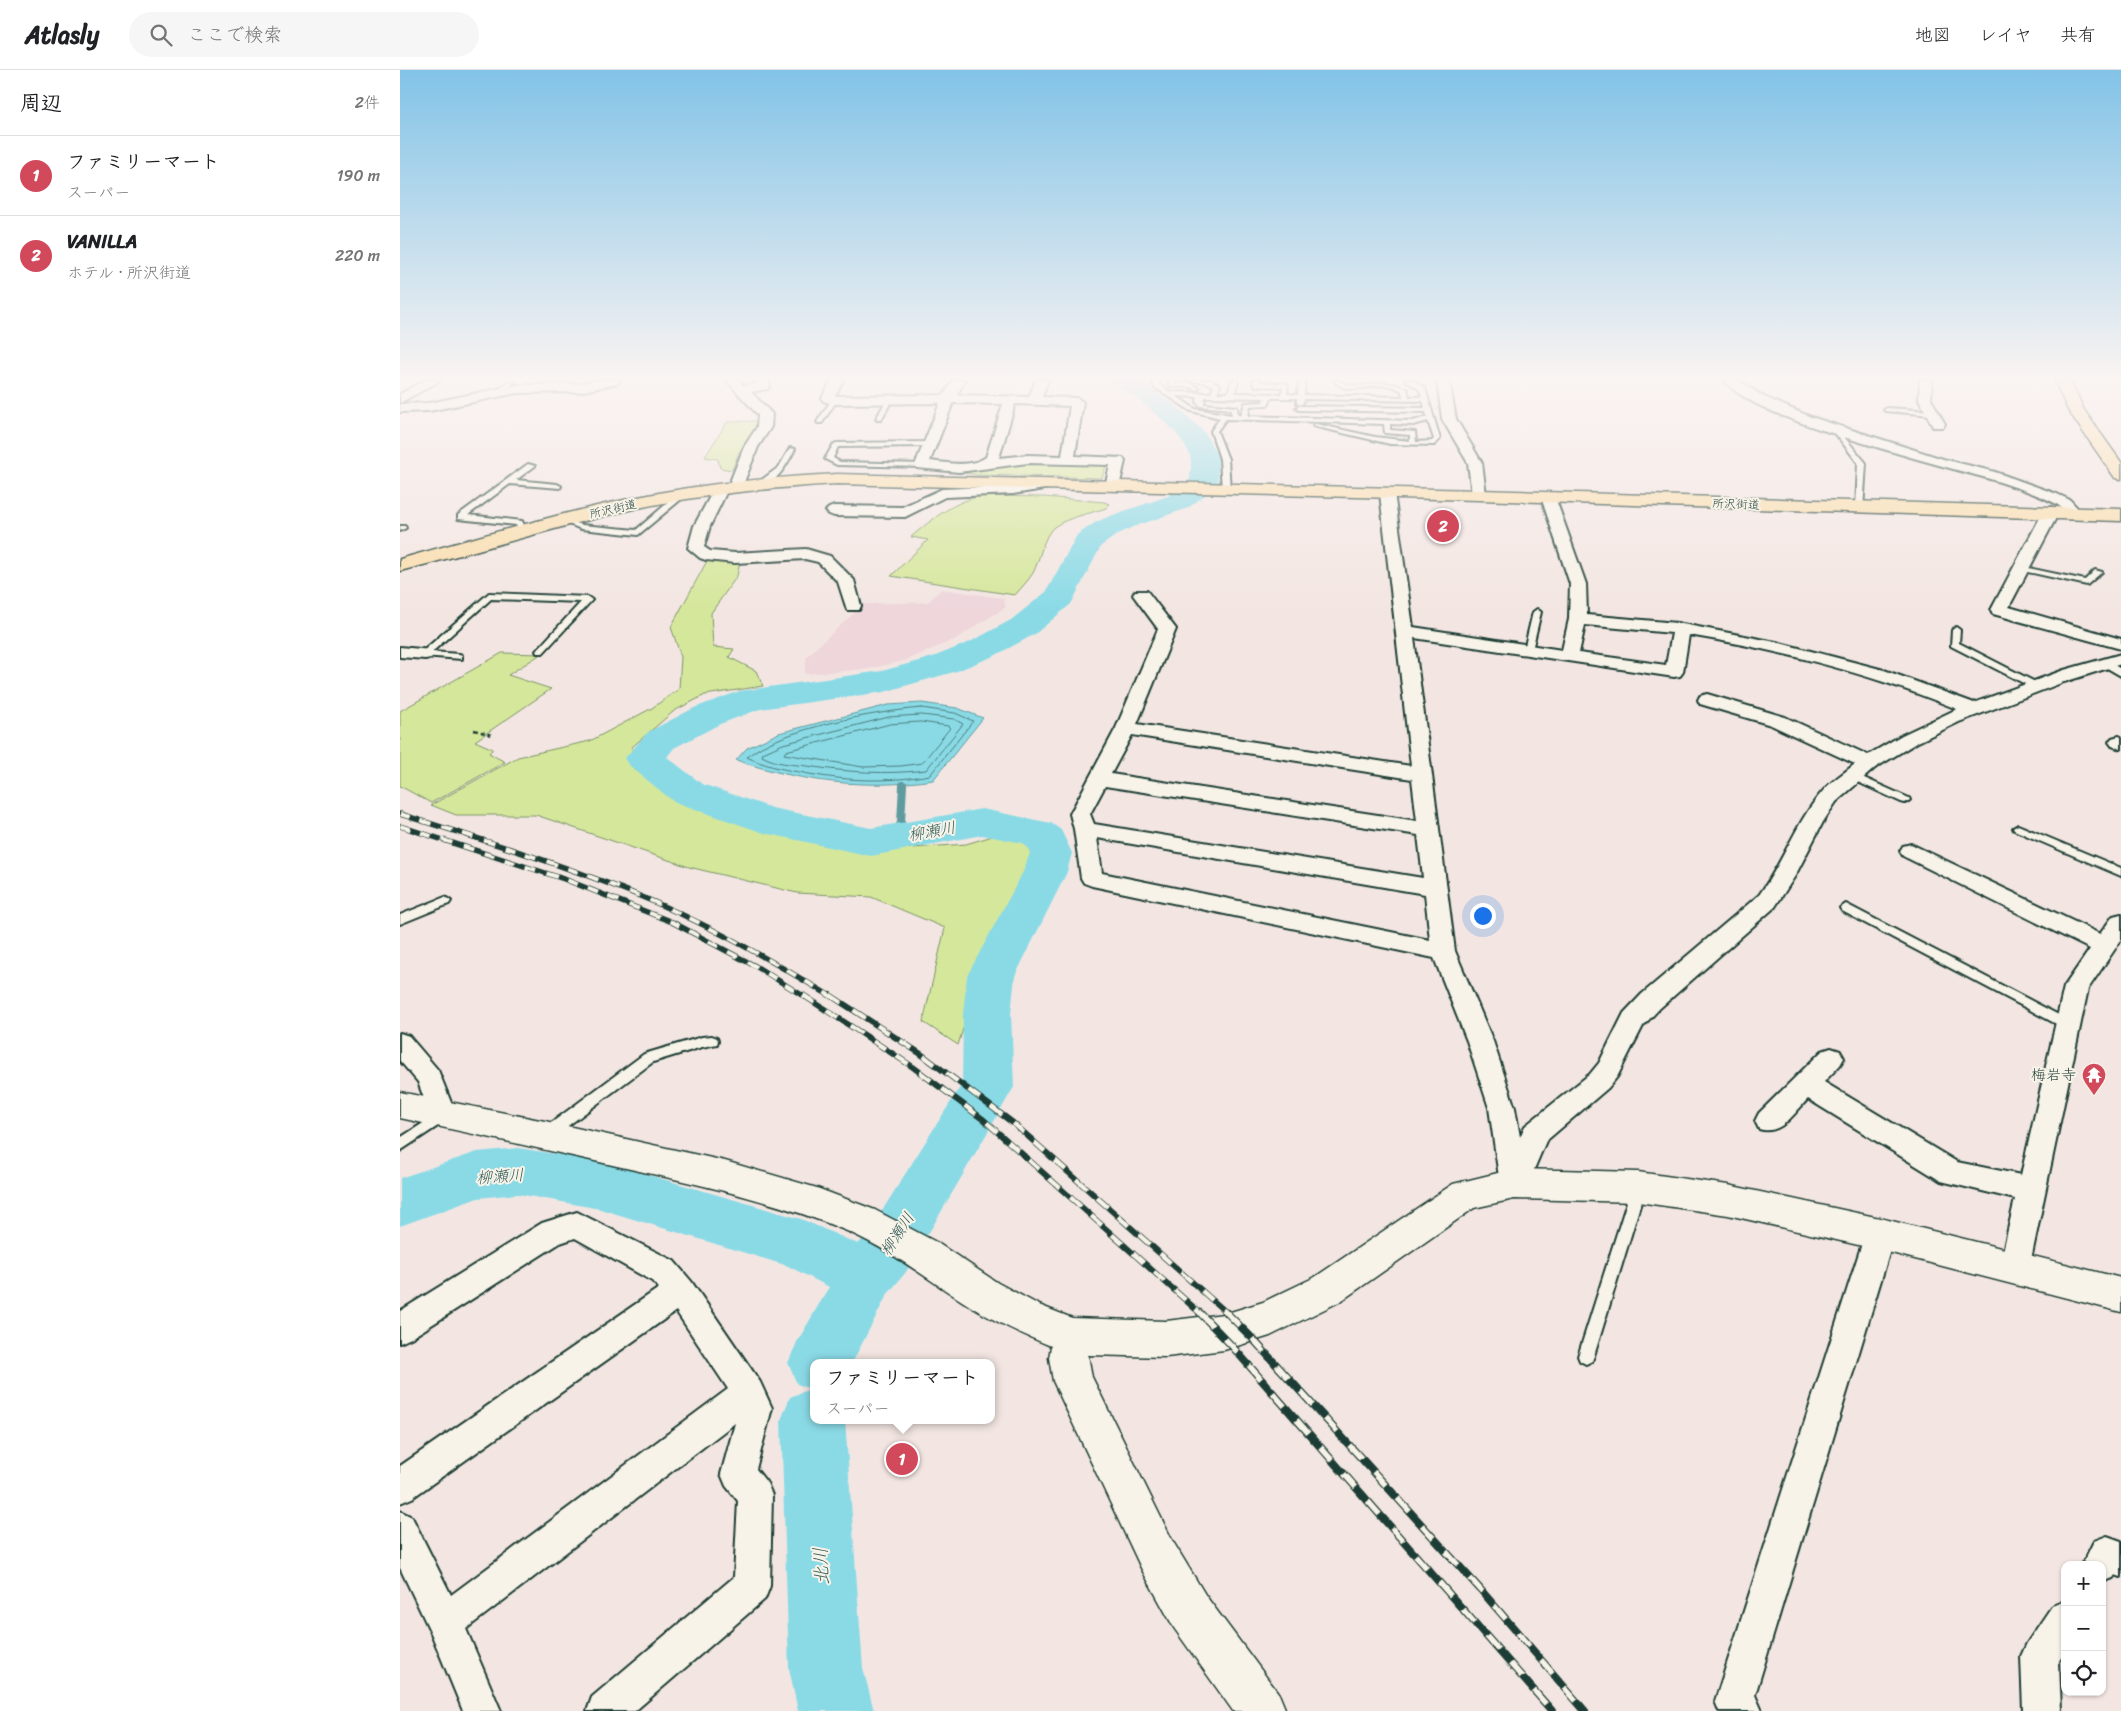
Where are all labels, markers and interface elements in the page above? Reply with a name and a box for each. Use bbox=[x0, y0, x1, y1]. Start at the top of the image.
search box bbox=[129, 12, 479, 57]
text: Atlasly bbox=[25, 14, 99, 56]
text: ここで検索 bbox=[187, 18, 282, 51]
text: 地図 bbox=[1915, 19, 1951, 51]
text: レイヤ bbox=[1979, 19, 2032, 51]
text: 共有 bbox=[2060, 19, 2096, 51]
icon: search bbox=[147, 21, 175, 49]
text: 周辺 bbox=[20, 84, 62, 122]
text: 2件 bbox=[355, 88, 380, 117]
text: ファミリーマート bbox=[67, 145, 220, 178]
text: 1 bbox=[33, 161, 39, 190]
text: 190 m bbox=[337, 161, 380, 190]
text: スーパー bbox=[67, 178, 130, 207]
text: VANILLA bbox=[67, 225, 137, 258]
text: 2 bbox=[31, 241, 41, 270]
text: 220 m bbox=[335, 241, 380, 270]
text: ホテル · 所沢街道 bbox=[67, 258, 191, 287]
street label: 所沢街道 bbox=[1712, 492, 1760, 516]
street label: 所沢街道 bbox=[587, 493, 639, 525]
pin: 2 bbox=[1427, 507, 1459, 545]
water label: 柳瀬川 bbox=[906, 813, 958, 849]
your location bbox=[1470, 903, 1496, 929]
place label: 梅岩寺 bbox=[2031, 1062, 2076, 1088]
temple icon: 梅岩寺 bbox=[2081, 1062, 2107, 1096]
water label: 柳瀬川 bbox=[475, 1160, 525, 1192]
water label: 柳瀬川 bbox=[872, 1206, 922, 1262]
popup bbox=[810, 1359, 995, 1424]
text: ファミリーマート bbox=[826, 1361, 979, 1394]
text: スーパー bbox=[826, 1394, 889, 1423]
pin: 1 bbox=[886, 1440, 918, 1478]
water label: 北川 bbox=[804, 1546, 838, 1586]
map controls bbox=[2061, 1561, 2106, 1696]
button: + bbox=[2061, 1561, 2106, 1606]
button: − bbox=[2061, 1606, 2106, 1651]
button: locate bbox=[2061, 1651, 2106, 1696]

